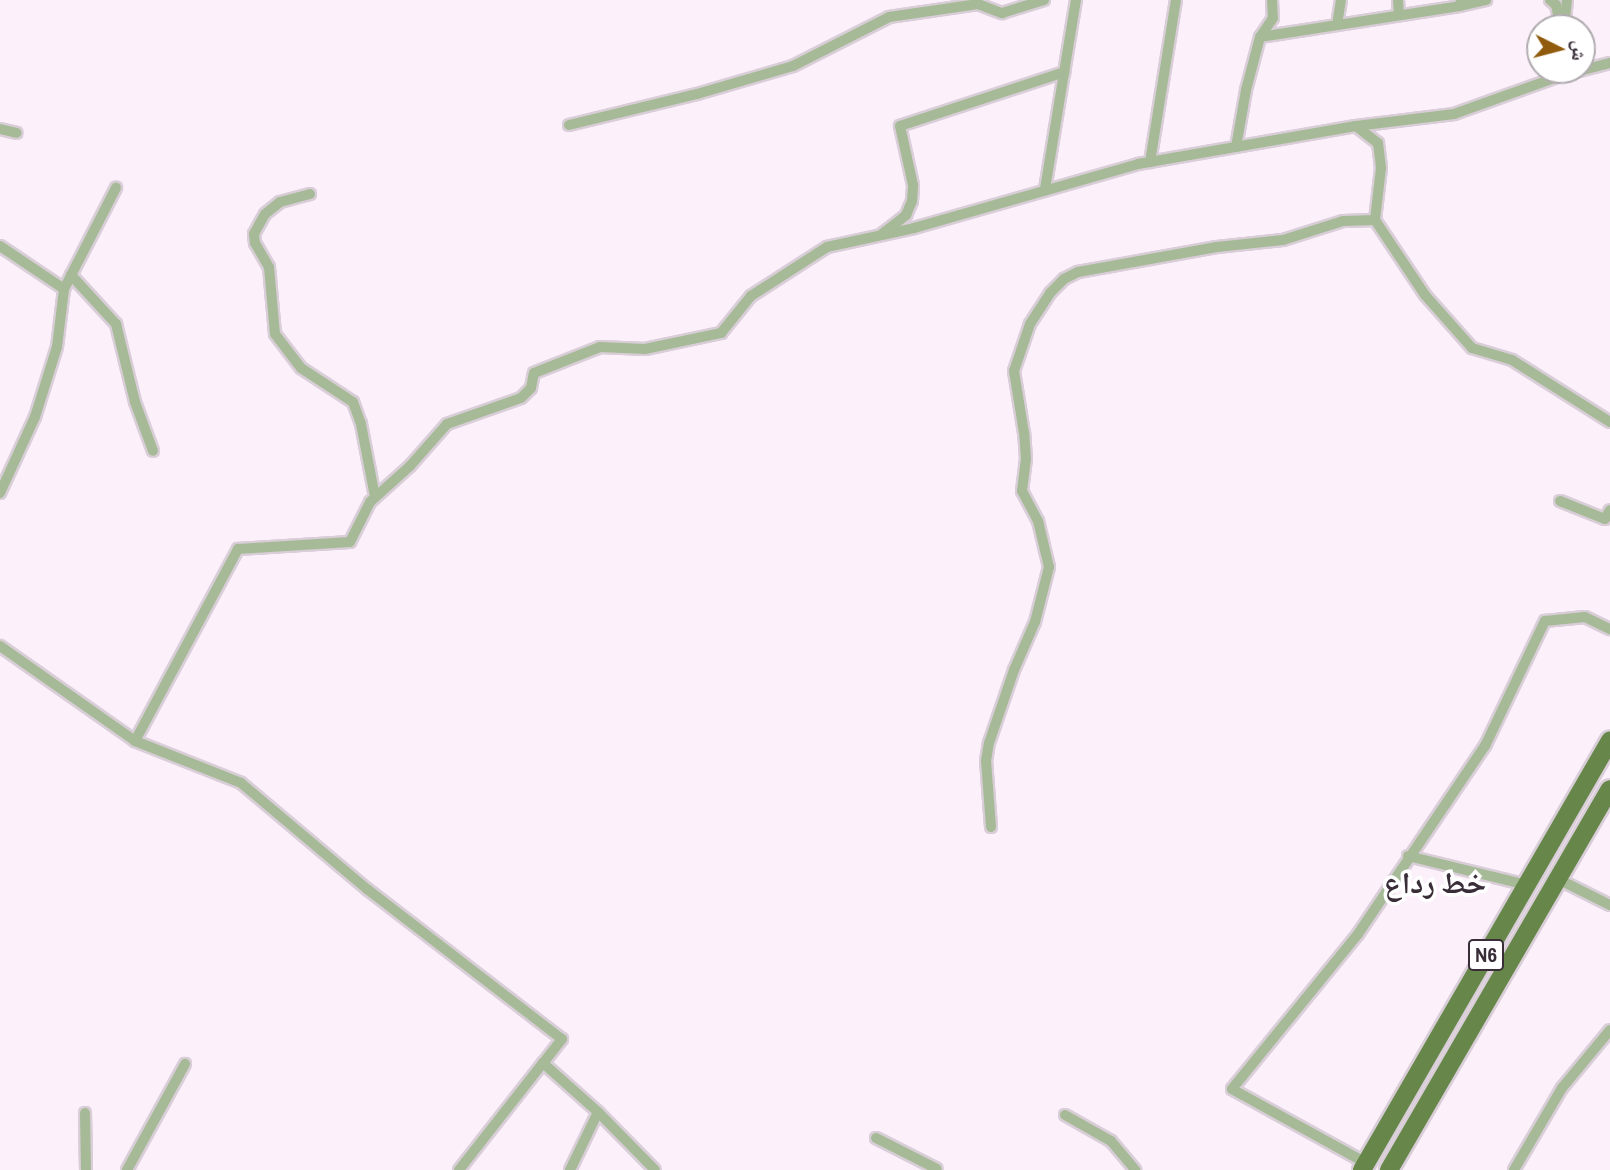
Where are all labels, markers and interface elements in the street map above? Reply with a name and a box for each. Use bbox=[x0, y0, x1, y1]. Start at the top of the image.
north arrow bbox=[1526, 14, 1596, 84]
text: ش bbox=[1566, 40, 1594, 62]
district label: خط رداع bbox=[1384, 864, 1486, 900]
road number: N6 bbox=[1467, 937, 1505, 972]

